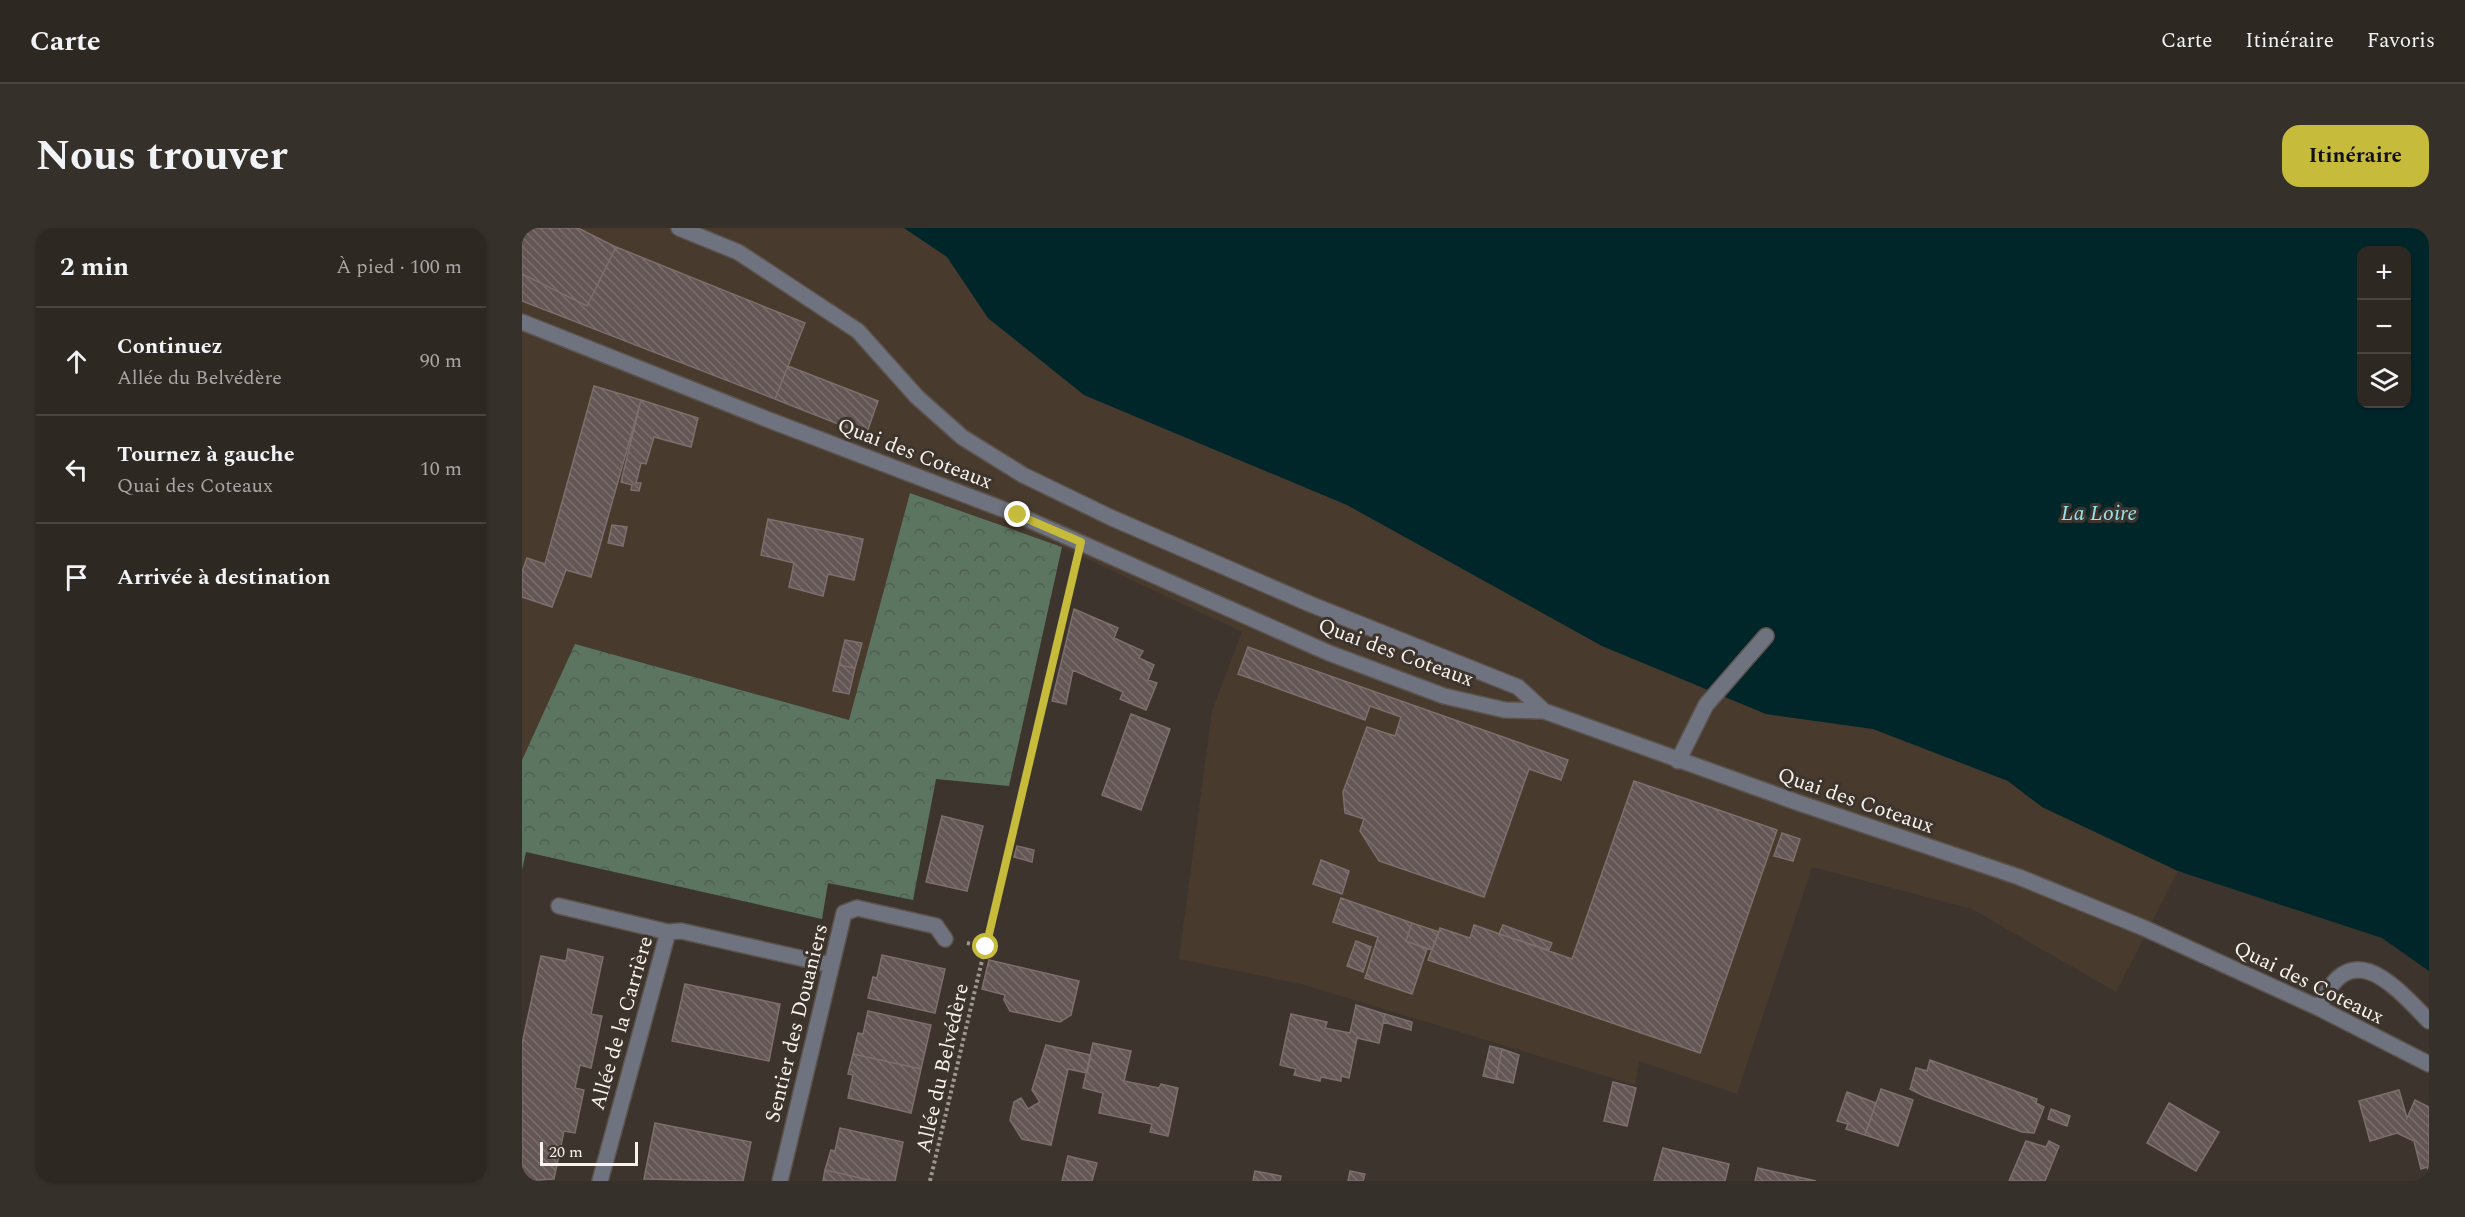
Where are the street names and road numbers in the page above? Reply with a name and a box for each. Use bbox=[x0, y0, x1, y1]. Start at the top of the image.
street label: Quai des Coteaux bbox=[832, 410, 997, 498]
street label: Quai des Coteaux bbox=[1313, 610, 1478, 696]
street label: Quai des Coteaux bbox=[1773, 759, 1938, 843]
street label: Sentier des Douaniers bbox=[757, 920, 837, 1126]
street label: Allée de la Carrière bbox=[582, 932, 662, 1114]
street label: Quai des Coteaux bbox=[2228, 933, 2389, 1033]
street label: Allée du Belvédère bbox=[908, 980, 978, 1156]

